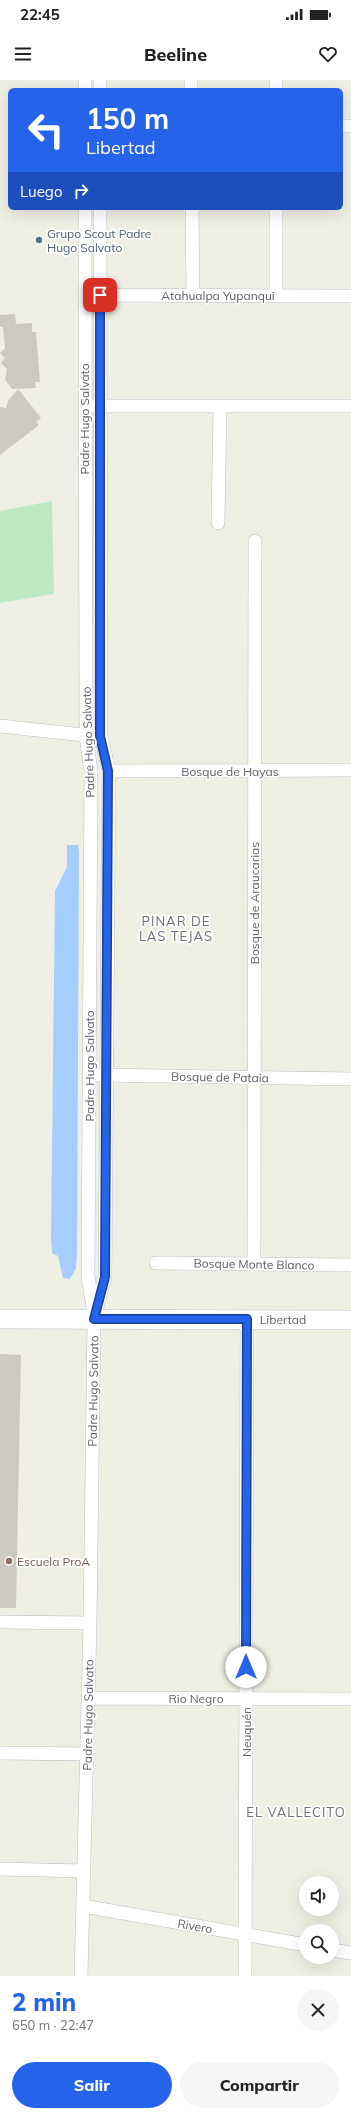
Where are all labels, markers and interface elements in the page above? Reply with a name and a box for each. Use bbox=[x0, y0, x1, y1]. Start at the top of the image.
text: 22:45 bbox=[20, 5, 60, 24]
icon: menu bbox=[12, 43, 34, 65]
text: Beeline bbox=[144, 43, 207, 66]
icon: heart bbox=[317, 43, 339, 65]
text: 150 m bbox=[86, 101, 169, 136]
icon: left bbox=[20, 104, 72, 156]
text: Libertad bbox=[86, 136, 156, 159]
icon: right bbox=[70, 180, 92, 202]
text: Luego bbox=[20, 182, 62, 201]
place label: Grupo Scout Padre Hugo Salvato bbox=[47, 226, 151, 255]
marker: Grupo Scout Padre Hugo Salvato bbox=[34, 235, 44, 245]
pin bbox=[83, 278, 117, 312]
icon: arrive bbox=[89, 284, 111, 306]
street label: Atahualpa Yupanqui bbox=[161, 288, 275, 303]
street label: Padre Hugo Salvato bbox=[77, 363, 92, 475]
street label: Padre Hugo Salvato bbox=[79, 686, 97, 798]
street label: Bosque de Hayas bbox=[181, 764, 279, 779]
street label: Bosque de Araucarias bbox=[247, 842, 262, 964]
district label: PINAR DE LAS TEJAS bbox=[139, 913, 213, 944]
street label: Padre Hugo Salvato bbox=[82, 1010, 97, 1122]
street label: Bosque de Pataia bbox=[171, 1069, 269, 1085]
street label: Bosque Monte Blanco bbox=[194, 1255, 315, 1273]
street label: Libertad bbox=[260, 1312, 306, 1327]
street label: Padre Hugo Salvato bbox=[85, 1335, 101, 1447]
place label: Escuela ProA bbox=[17, 1554, 90, 1569]
marker: Escuela ProA bbox=[4, 1556, 14, 1566]
position arrow bbox=[225, 1646, 267, 1688]
street label: Padre Hugo Salvato bbox=[80, 1659, 96, 1771]
street label: Rio Negro bbox=[168, 1691, 224, 1706]
street label: Neuquén bbox=[239, 1707, 254, 1757]
district label: EL VALLECITO bbox=[246, 1804, 346, 1820]
map controls bbox=[299, 1876, 339, 1964]
button: sound bbox=[299, 1876, 339, 1916]
street label: Rivero bbox=[176, 1916, 214, 1936]
button: search bbox=[299, 1924, 339, 1964]
text: 2 min bbox=[12, 1987, 76, 2017]
button: close bbox=[297, 1989, 339, 2031]
text: 650 m · 22:47 bbox=[12, 2017, 94, 2033]
button: Salir bbox=[12, 2062, 172, 2108]
button: Compartir bbox=[180, 2062, 339, 2108]

